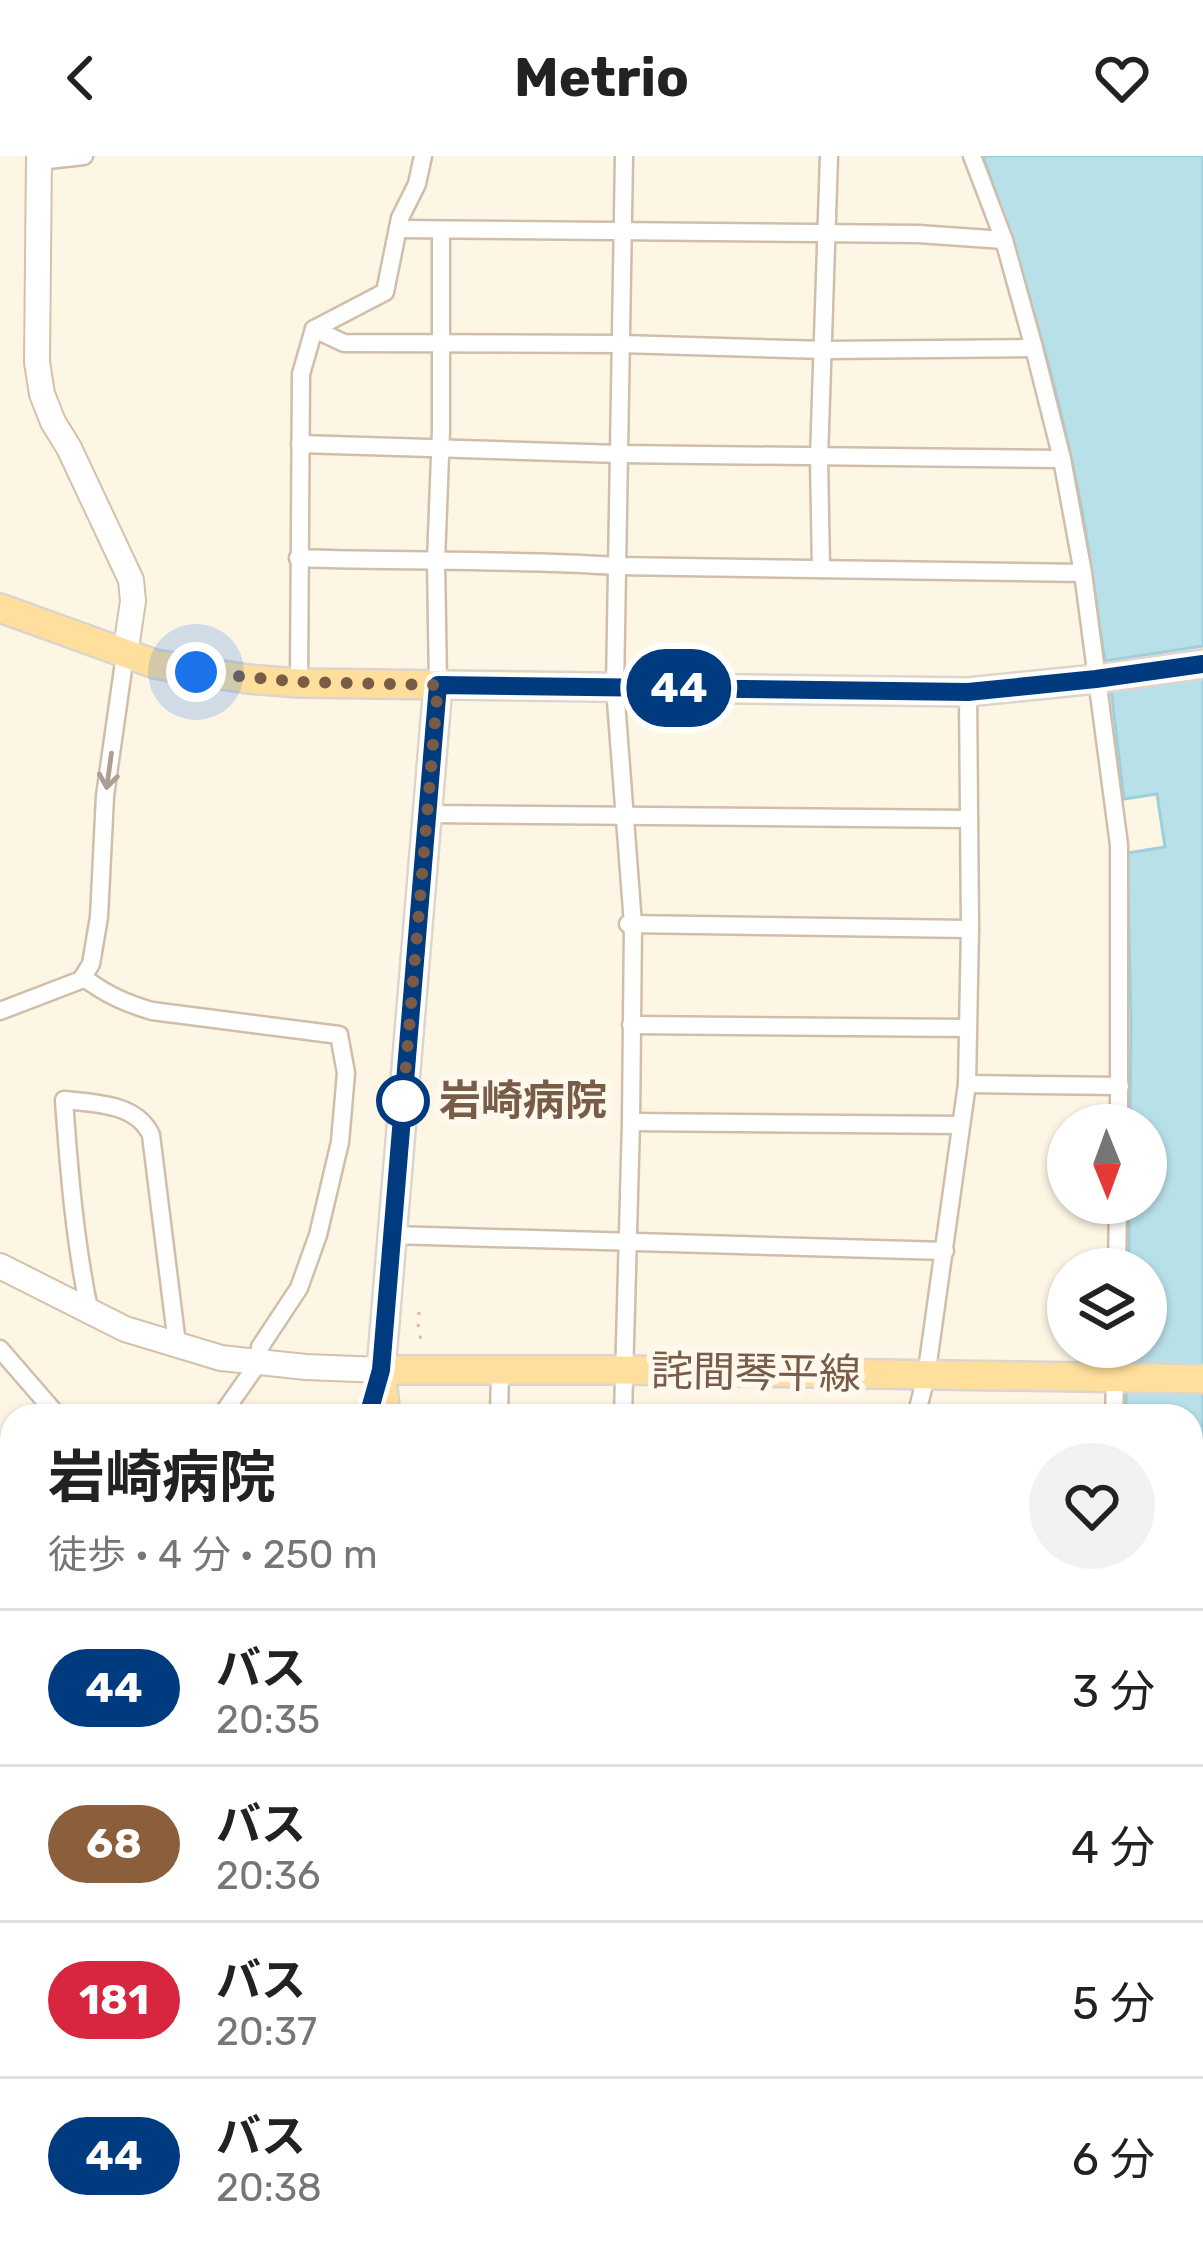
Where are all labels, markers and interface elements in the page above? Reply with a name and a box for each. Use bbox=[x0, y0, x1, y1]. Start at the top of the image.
icon: back bbox=[48, 45, 114, 111]
icon: heart bbox=[1089, 45, 1155, 111]
text: Metrio bbox=[514, 46, 689, 110]
your location bbox=[166, 642, 226, 702]
line badge: 44 bbox=[625, 649, 733, 727]
text: 44 bbox=[650, 663, 708, 713]
one-way arrow bbox=[97, 750, 120, 789]
marker: 岩崎病院 bbox=[378, 1076, 428, 1126]
place label: 岩崎病院 bbox=[439, 1076, 607, 1126]
north arrow bbox=[1047, 1104, 1167, 1224]
map controls bbox=[1047, 1104, 1167, 1368]
button: layers bbox=[1047, 1248, 1167, 1368]
street label: 詫間琴平線 bbox=[651, 1346, 861, 1400]
button: heart bbox=[1029, 1443, 1155, 1569]
text: 岩崎病院 bbox=[48, 1444, 276, 1511]
text: 徒歩 · 4 分 · 250 m bbox=[48, 1532, 378, 1578]
text: バス bbox=[216, 1642, 306, 1695]
text: 44 bbox=[85, 1663, 143, 1713]
text: 3 分 bbox=[1072, 1665, 1155, 1718]
text: 20:35 bbox=[216, 1697, 320, 1743]
text: バス bbox=[216, 1798, 306, 1851]
text: 68 bbox=[86, 1819, 142, 1869]
text: 4 分 bbox=[1071, 1821, 1155, 1874]
text: 20:36 bbox=[216, 1853, 321, 1899]
text: バス bbox=[216, 1954, 306, 2007]
text: 181 bbox=[79, 1975, 149, 2025]
text: 5 分 bbox=[1072, 1977, 1155, 2030]
text: 20:37 bbox=[216, 2009, 317, 2055]
text: バス bbox=[216, 2110, 306, 2163]
text: 44 bbox=[85, 2131, 143, 2181]
text: 6 分 bbox=[1072, 2133, 1155, 2186]
text: 20:38 bbox=[216, 2165, 322, 2211]

